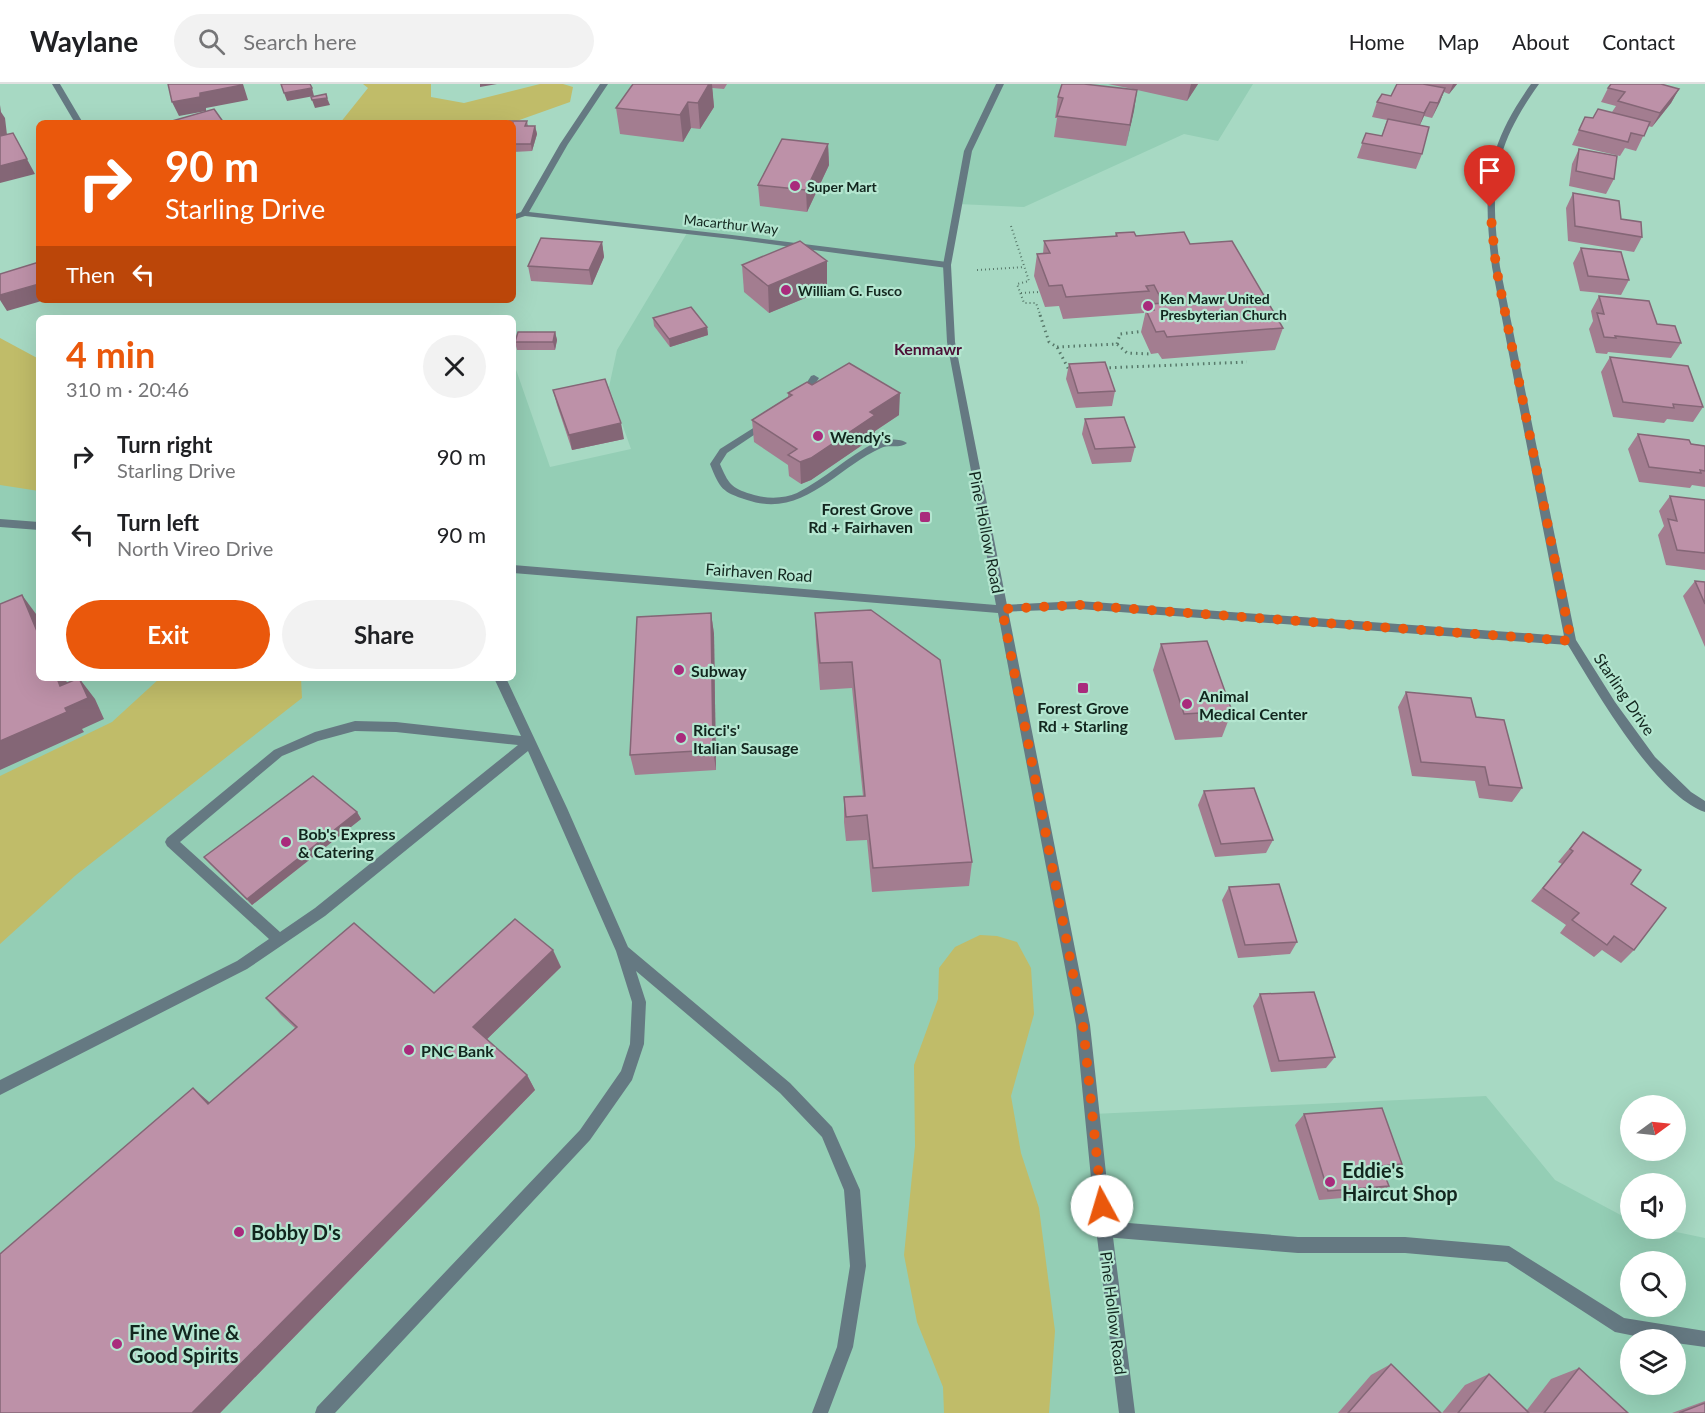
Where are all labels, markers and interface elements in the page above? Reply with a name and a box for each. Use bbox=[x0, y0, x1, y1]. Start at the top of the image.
search box bbox=[174, 14, 594, 68]
text: Waylane bbox=[30, 24, 138, 58]
icon: search bbox=[195, 25, 228, 58]
text: Search here bbox=[243, 28, 357, 55]
text: Home bbox=[1349, 29, 1405, 54]
text: Map bbox=[1438, 29, 1479, 54]
text: About bbox=[1512, 29, 1569, 54]
text: Contact bbox=[1602, 29, 1675, 54]
text: 90 m bbox=[165, 141, 259, 191]
icon: right bbox=[66, 144, 144, 222]
pin bbox=[1464, 145, 1515, 207]
icon: arrive bbox=[1473, 154, 1506, 187]
place label: Super Mart bbox=[807, 178, 878, 195]
marker: Super Mart bbox=[788, 179, 802, 193]
text: Starling Drive bbox=[165, 192, 325, 225]
street label: Macarthur Way bbox=[683, 211, 780, 238]
icon: left bbox=[127, 258, 160, 291]
text: Then bbox=[66, 261, 115, 288]
place label: William G. Fusco bbox=[798, 282, 902, 299]
marker: William G. Fusco bbox=[779, 283, 793, 297]
place label: Ken Mawr United Presbyterian Church bbox=[1160, 290, 1287, 323]
marker: Ken Mawr United Presbyterian Church bbox=[1141, 299, 1155, 313]
text: 4 min bbox=[66, 332, 155, 376]
button: close bbox=[423, 335, 486, 398]
district label: Kenmawr bbox=[894, 339, 962, 358]
text: 310 m · 20:46 bbox=[66, 377, 189, 401]
place label: Wendy's bbox=[830, 427, 891, 446]
marker: Wendy's bbox=[811, 429, 825, 443]
text: Turn right bbox=[117, 431, 212, 458]
icon: right bbox=[66, 440, 99, 473]
text: 90 m bbox=[437, 443, 486, 470]
text: Starling Drive bbox=[117, 458, 236, 482]
street label: Pine Hollow Road bbox=[966, 469, 1008, 595]
place label: Forest Grove Rd + Fairhaven bbox=[808, 499, 913, 536]
text: Turn left bbox=[117, 509, 199, 536]
marker: Forest Grove Rd + Fairhaven bbox=[918, 510, 932, 524]
icon: left bbox=[66, 518, 99, 551]
text: 90 m bbox=[437, 521, 486, 548]
text: North Vireo Drive bbox=[117, 536, 273, 560]
street label: Fairhaven Road bbox=[705, 559, 813, 585]
button: Exit bbox=[66, 600, 270, 669]
button: Share bbox=[282, 600, 486, 669]
street label: Starling Drive bbox=[1591, 649, 1659, 739]
place label: Subway bbox=[691, 661, 747, 680]
marker: Subway bbox=[672, 663, 686, 677]
marker: Forest Grove Rd + Starling bbox=[1076, 681, 1090, 695]
place label: Animal Medical Center bbox=[1198, 686, 1308, 723]
marker: Animal Medical Center bbox=[1180, 697, 1194, 711]
place label: Forest Grove Rd + Starling bbox=[1037, 698, 1129, 735]
place label: Ricci's' Italian Sausage bbox=[693, 720, 799, 757]
marker: Ricci's' Italian Sausage bbox=[674, 731, 688, 745]
place label: Bob's Express & Catering bbox=[298, 824, 395, 861]
marker: Bob's Express & Catering bbox=[279, 835, 293, 849]
place label: PNC Bank bbox=[421, 1041, 494, 1060]
marker: PNC Bank bbox=[402, 1043, 416, 1057]
north arrow bbox=[1620, 1095, 1686, 1161]
map controls bbox=[1620, 1095, 1686, 1395]
place label: Eddie's Haircut Shop bbox=[1342, 1158, 1458, 1205]
button: sound bbox=[1620, 1173, 1686, 1239]
position arrow bbox=[1070, 1174, 1134, 1238]
marker: Eddie's Haircut Shop bbox=[1323, 1175, 1337, 1189]
place label: Bobby D's bbox=[251, 1220, 341, 1244]
marker: Bobby D's bbox=[232, 1225, 246, 1239]
street label: Pine Hollow Road bbox=[1097, 1250, 1131, 1376]
button: search bbox=[1620, 1251, 1686, 1317]
place label: Fine Wine & Good Spirits bbox=[129, 1320, 240, 1367]
button: layers bbox=[1620, 1329, 1686, 1395]
marker: Fine Wine & Good Spirits bbox=[110, 1337, 124, 1351]

